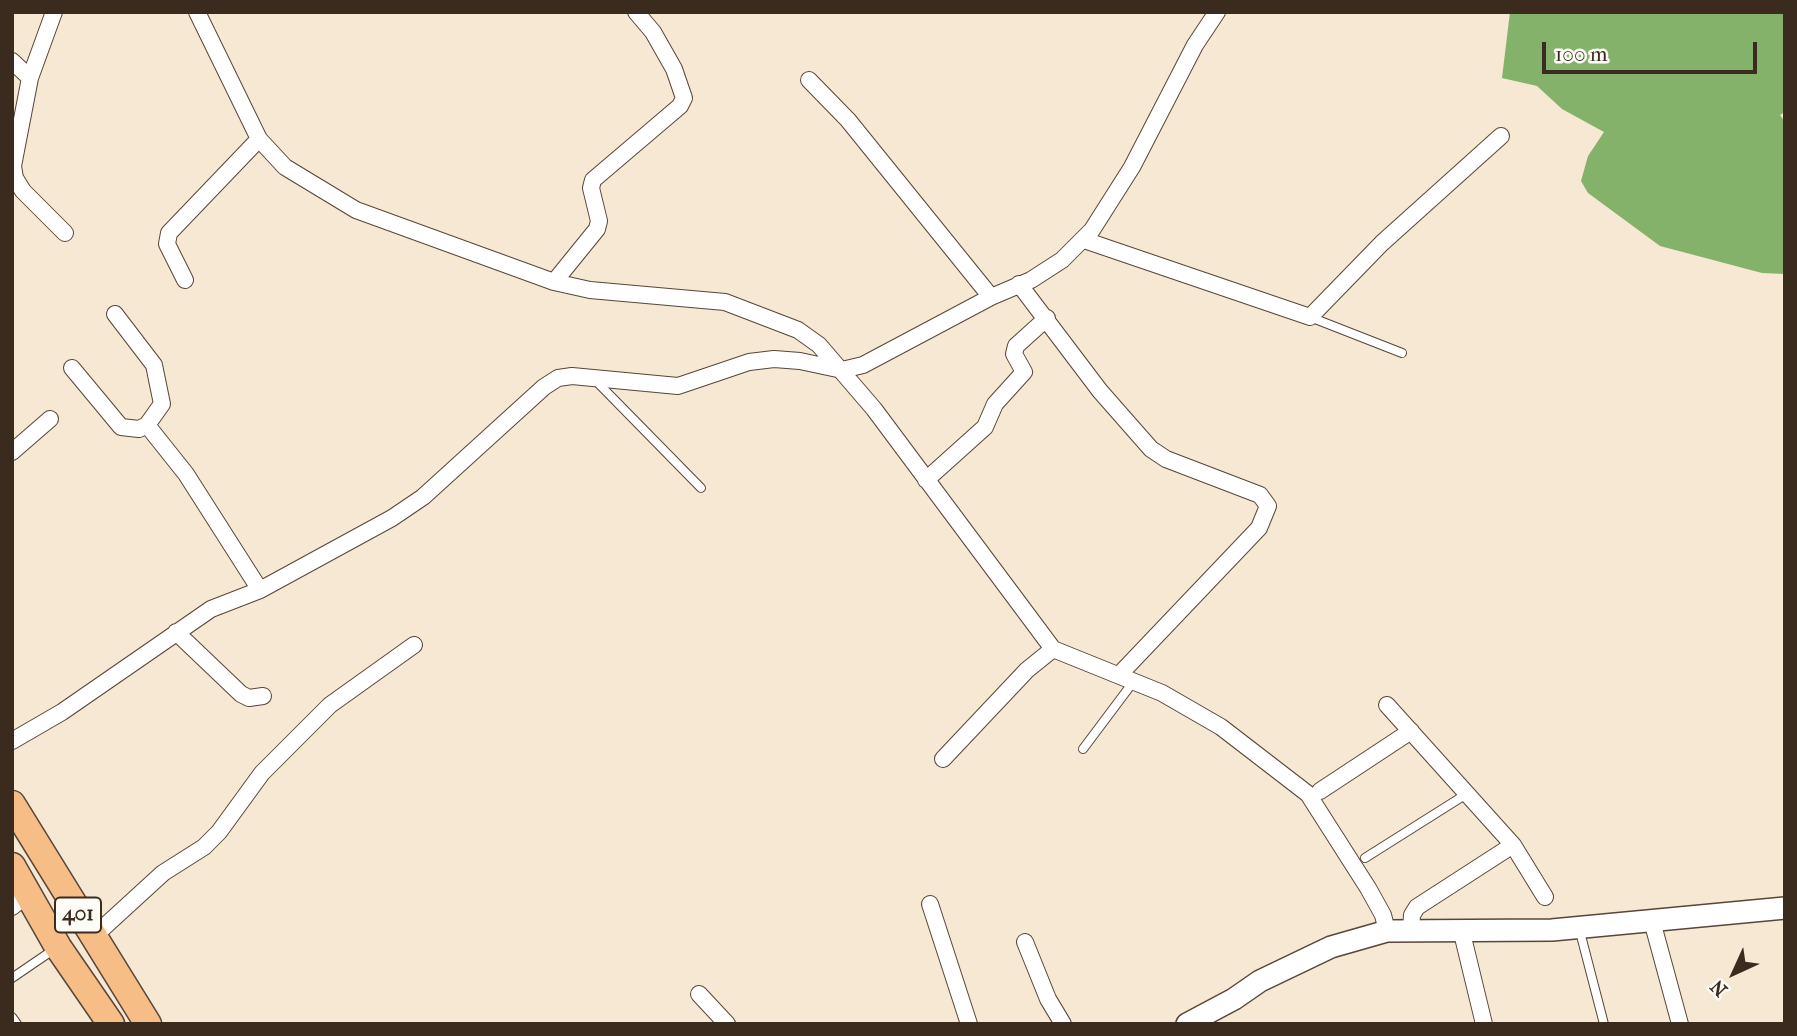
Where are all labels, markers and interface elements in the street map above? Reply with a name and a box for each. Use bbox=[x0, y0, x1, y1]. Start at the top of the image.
scale bar bbox=[1545, 28, 1760, 72]
text: 100 m bbox=[1555, 42, 1608, 66]
road number: 401 bbox=[55, 898, 101, 932]
north arrow bbox=[1699, 938, 1769, 1008]
text: N bbox=[1706, 975, 1732, 1001]

